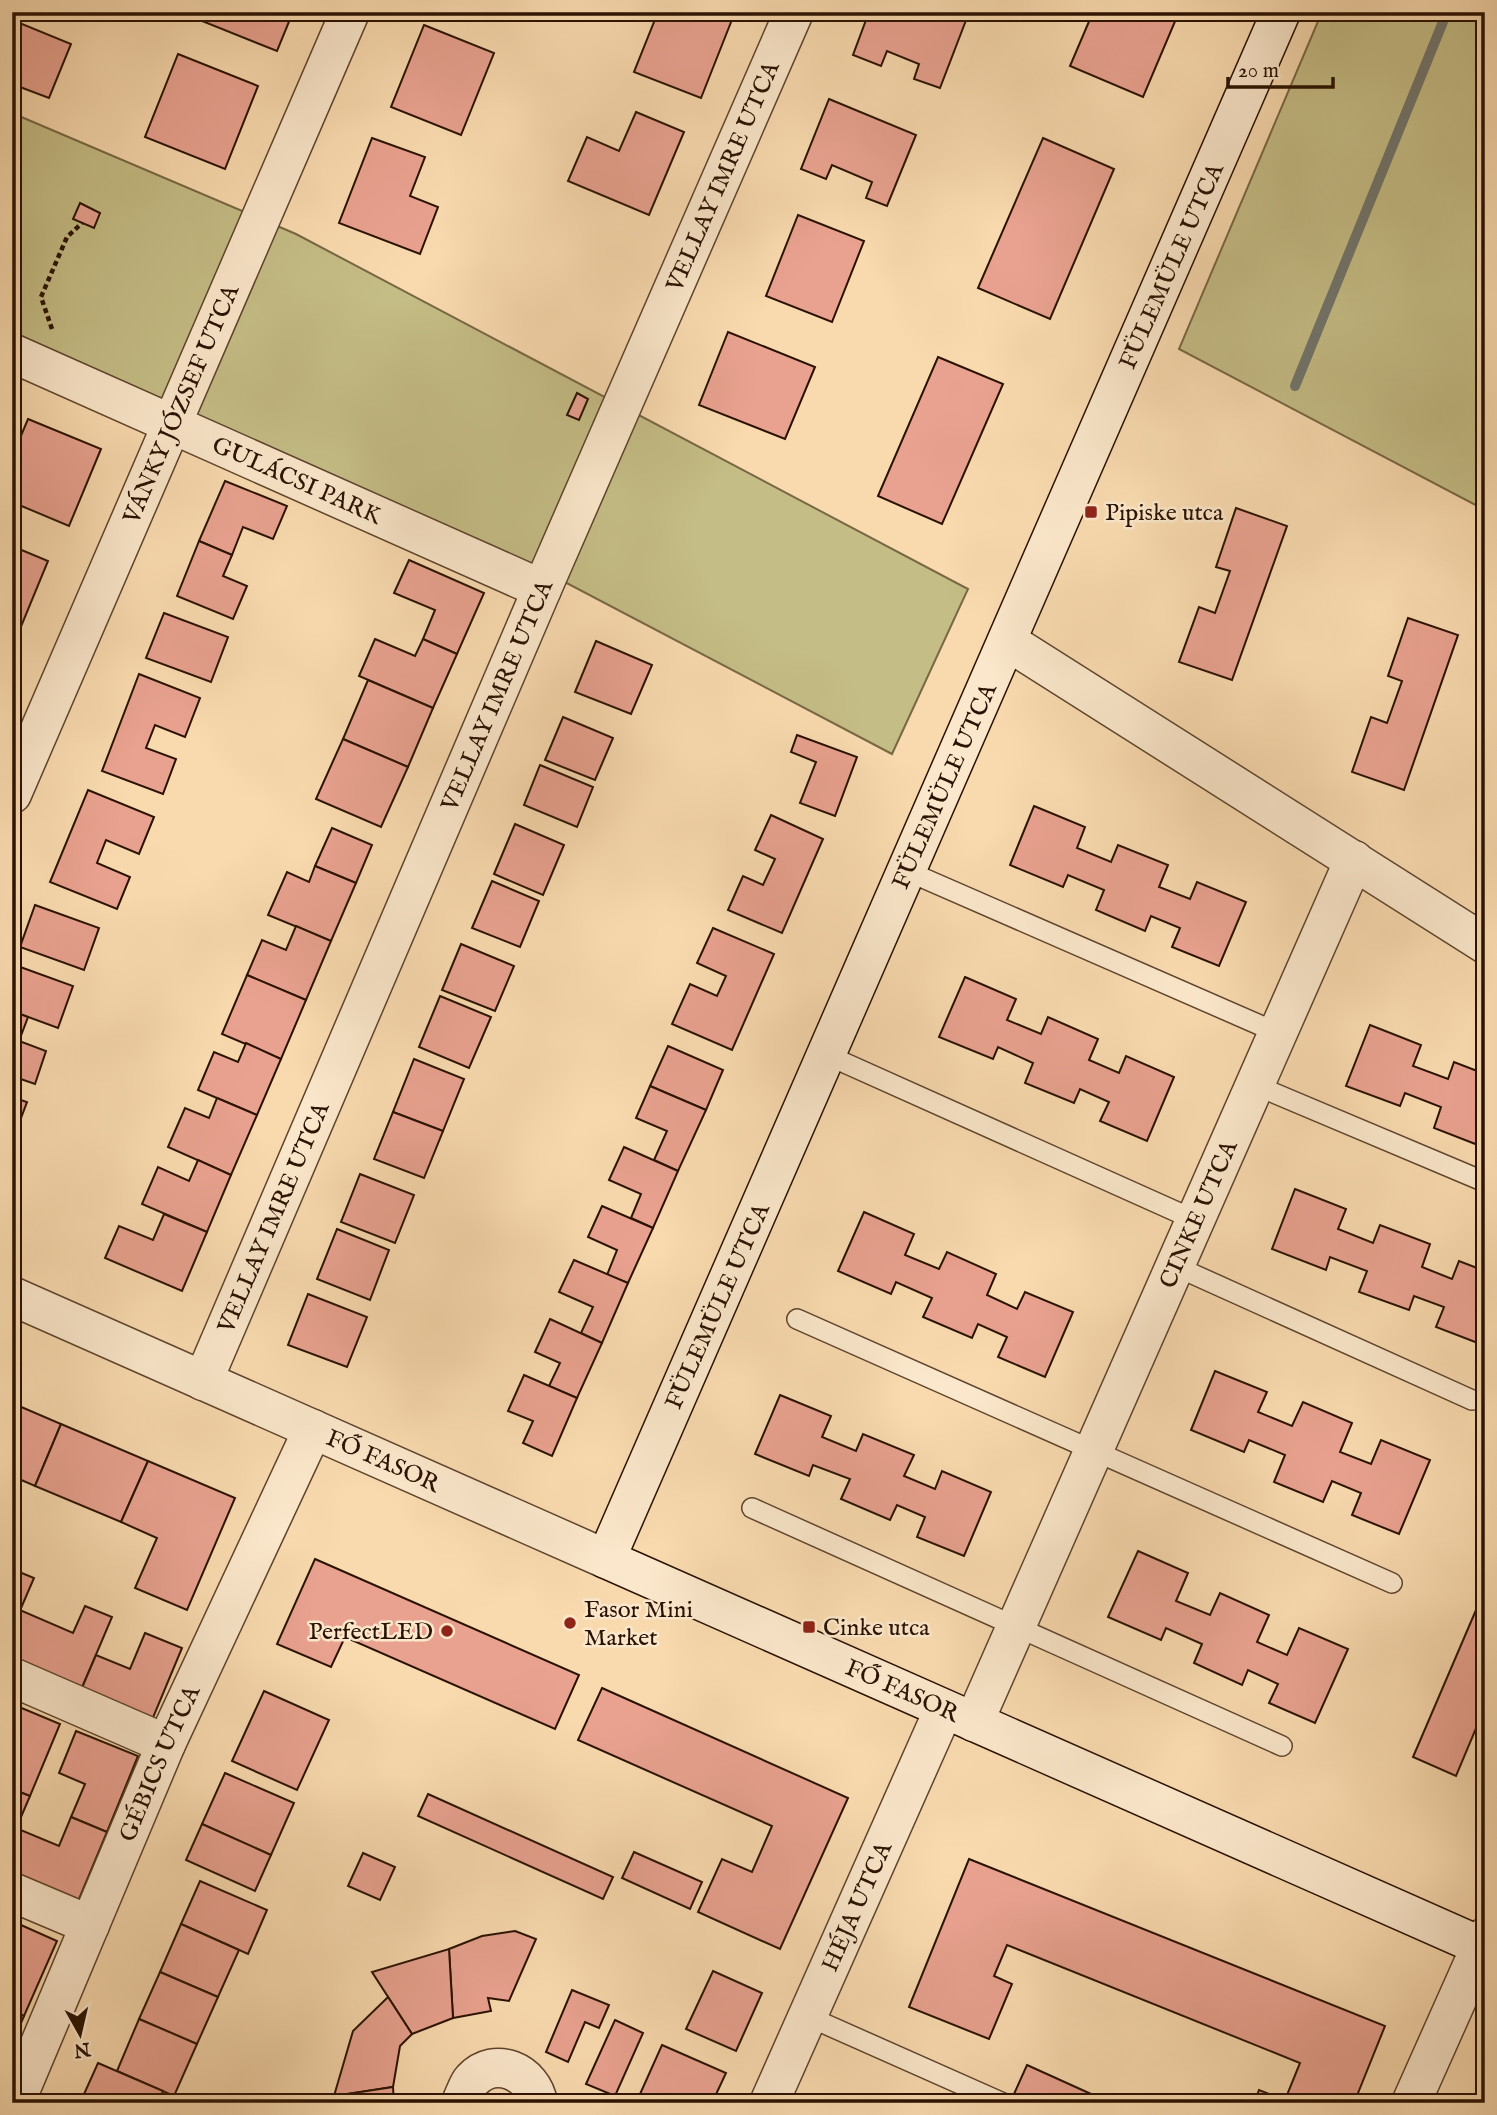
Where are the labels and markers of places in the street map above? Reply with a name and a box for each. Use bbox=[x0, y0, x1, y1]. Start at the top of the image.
place label: Pipiske utca bbox=[1105, 498, 1224, 529]
marker: Pipiske utca bbox=[1083, 504, 1099, 520]
place label: Fasor Mini Market bbox=[584, 1595, 693, 1654]
place label: Cinke utca bbox=[823, 1613, 930, 1644]
marker: Fasor Mini Market bbox=[562, 1615, 578, 1631]
place label: PerfectLED bbox=[308, 1617, 433, 1648]
marker: Cinke utca bbox=[801, 1619, 817, 1635]
marker: PerfectLED bbox=[439, 1623, 455, 1639]

